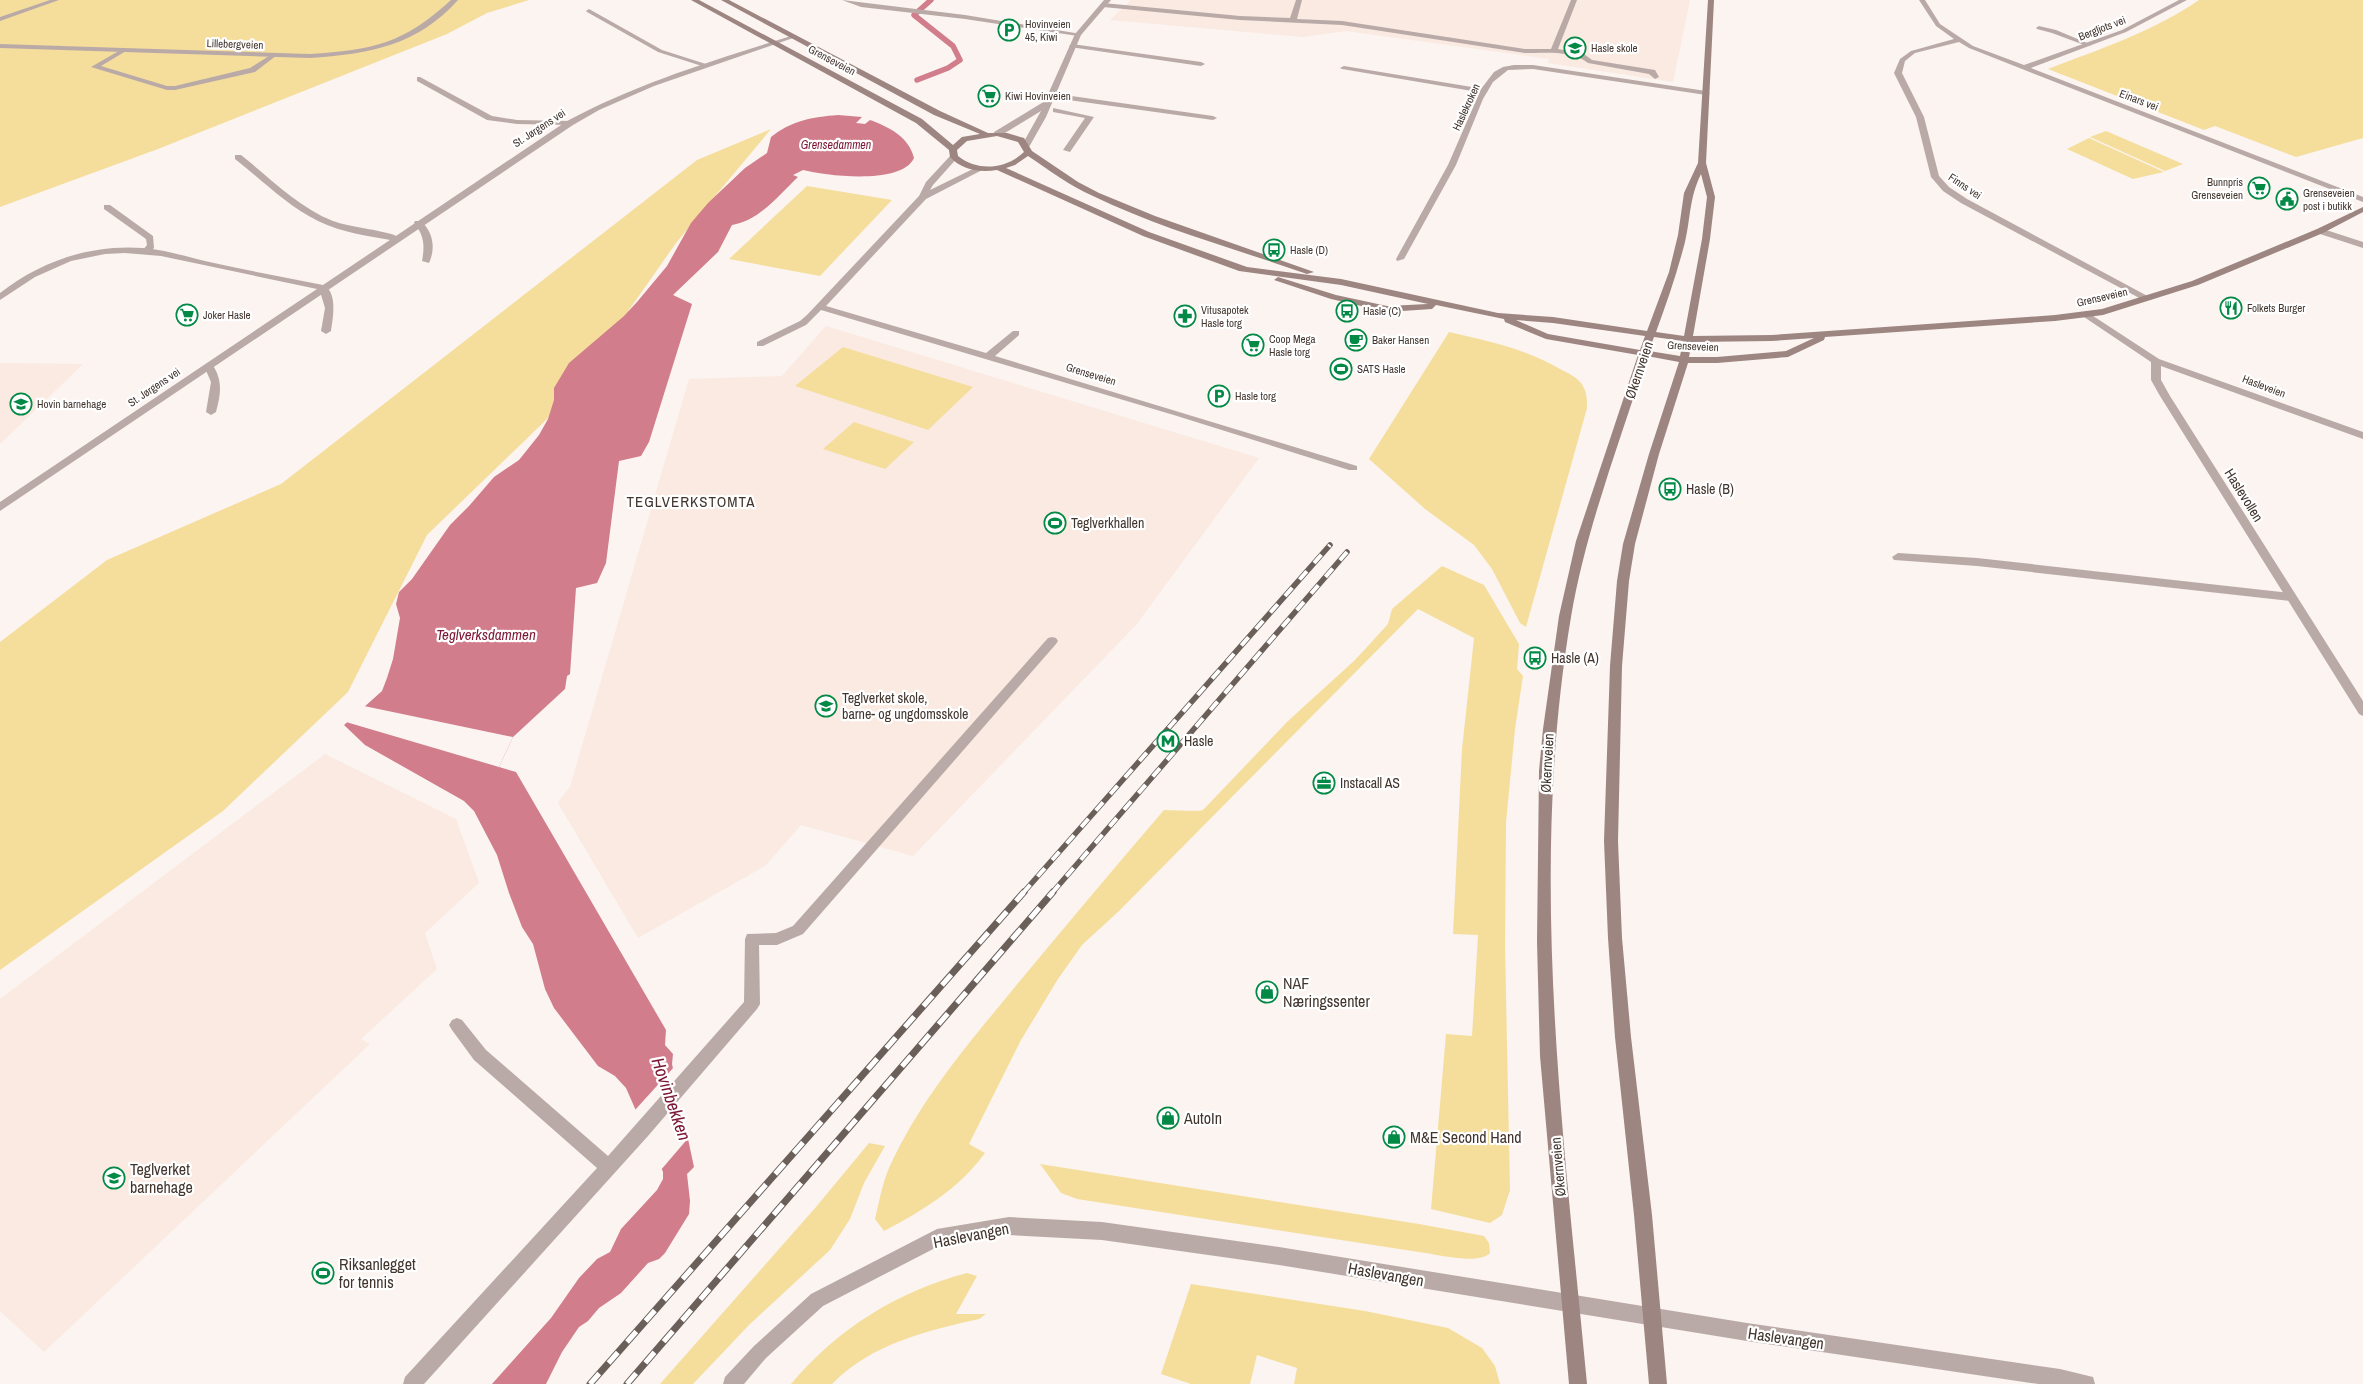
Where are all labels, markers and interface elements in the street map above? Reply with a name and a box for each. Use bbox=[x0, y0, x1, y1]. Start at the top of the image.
street label: Bergljots vei bbox=[2076, 13, 2128, 43]
place label: Hovinveien 45, Kiwi bbox=[1025, 17, 1071, 44]
parking icon: Hovinveien 45, Kiwi bbox=[997, 18, 1021, 42]
street label: Lillebergveien bbox=[206, 36, 264, 52]
school or university icon: Hasle skole bbox=[1563, 36, 1587, 60]
place label: Hasle skole bbox=[1591, 41, 1638, 55]
street label: Grenseveien bbox=[806, 42, 858, 78]
street label: Haslekroken bbox=[1449, 81, 1483, 133]
supermarket icon: Kiwi Hovinveien bbox=[977, 84, 1001, 108]
street label: Einars vei bbox=[2118, 86, 2160, 114]
place label: Kiwi Hovinveien bbox=[1005, 89, 1071, 103]
street label: St. Jørgens vei bbox=[510, 106, 568, 150]
water label: Grensedammen bbox=[801, 137, 871, 153]
street label: Finns vei bbox=[1946, 170, 1984, 202]
place label: Bunnpris Grenseveien bbox=[2191, 175, 2243, 202]
supermarket icon: Bunnpris Grenseveien bbox=[2247, 176, 2271, 200]
place label: Grenseveien post i butikk bbox=[2303, 186, 2355, 213]
public building icon: Grenseveien post i butikk bbox=[2275, 187, 2299, 211]
bus stop icon: Hasle (D) bbox=[1262, 238, 1286, 262]
place label: Hasle (D) bbox=[1290, 243, 1328, 257]
street label: Grenseveien bbox=[2075, 284, 2129, 310]
restaurant icon: Folkets Burger bbox=[2219, 296, 2243, 320]
bus stop icon: Hasle (C) bbox=[1335, 299, 1359, 323]
place label: Folkets Burger bbox=[2247, 301, 2305, 315]
supermarket icon: Joker Hasle bbox=[175, 303, 199, 327]
place label: Vitusapotek Hasle torg bbox=[1201, 303, 1249, 330]
pharmacy icon: Vitusapotek Hasle torg bbox=[1173, 304, 1197, 328]
place label: Hasle (C) bbox=[1363, 304, 1401, 318]
place label: Joker Hasle bbox=[203, 308, 251, 322]
cafe icon: Baker Hansen bbox=[1344, 328, 1368, 352]
place label: Coop Mega Hasle torg bbox=[1269, 332, 1316, 359]
supermarket icon: Coop Mega Hasle torg bbox=[1241, 333, 1265, 357]
place label: Baker Hansen bbox=[1372, 333, 1429, 347]
street label: Grenseveien bbox=[1667, 338, 1719, 354]
street label: Økernveien bbox=[1621, 339, 1657, 401]
sports icon: SATS Hasle bbox=[1329, 357, 1353, 381]
street label: Grenseveien bbox=[1064, 360, 1118, 388]
place label: SATS Hasle bbox=[1357, 362, 1405, 376]
street label: St. Jørgens vei bbox=[125, 364, 183, 410]
street label: Hasleveien bbox=[2240, 371, 2288, 401]
parking icon: Hasle torg bbox=[1207, 384, 1231, 408]
place label: Hasle torg bbox=[1235, 389, 1276, 403]
school or university icon: Hovin barnehage bbox=[9, 392, 33, 416]
place label: Hovin barnehage bbox=[37, 397, 106, 411]
street label: Haslevollen bbox=[2221, 465, 2267, 525]
bus stop icon: Hasle (B) bbox=[1658, 477, 1682, 501]
place label: Hasle (B) bbox=[1686, 480, 1734, 498]
district label: TEGLVERKSTOMTA bbox=[627, 491, 755, 512]
sports icon: Teglverkhallen bbox=[1043, 511, 1067, 535]
place label: Teglverkhallen bbox=[1071, 514, 1144, 532]
water label: Teglverksdammen bbox=[436, 624, 536, 645]
bus stop icon: Hasle (A) bbox=[1523, 646, 1547, 670]
place label: Hasle (A) bbox=[1551, 649, 1599, 667]
place label: Teglverket skole, barne- og ungdomsskole bbox=[842, 689, 968, 723]
school or university icon: Teglverket skole, barne- og ungdomsskole bbox=[814, 694, 838, 718]
metro station icon: Hasle bbox=[1156, 729, 1180, 753]
place label: Hasle bbox=[1184, 732, 1213, 750]
street label: Økernveien bbox=[1536, 733, 1558, 793]
office icon: Instacall AS bbox=[1312, 771, 1336, 795]
place label: Instacall AS bbox=[1340, 774, 1400, 792]
place label: NAF Næringssenter bbox=[1283, 972, 1370, 1012]
shop icon: NAF Næringssenter bbox=[1255, 980, 1279, 1004]
water label: Hovinbekken bbox=[646, 1054, 697, 1144]
shop icon: AutoIn bbox=[1156, 1106, 1180, 1130]
place label: AutoIn bbox=[1183, 1107, 1222, 1129]
shop icon: M&E Second Hand bbox=[1382, 1125, 1406, 1149]
place label: M&E Second Hand bbox=[1410, 1126, 1522, 1148]
street label: Økernveien bbox=[1546, 1137, 1570, 1197]
place label: Teglverket barnehage bbox=[130, 1158, 193, 1198]
school or university icon: Teglverket barnehage bbox=[102, 1166, 126, 1190]
street label: Haslevangen bbox=[931, 1217, 1011, 1253]
place label: Riksanlegget for tennis bbox=[339, 1253, 416, 1293]
street label: Haslevangen bbox=[1346, 1257, 1426, 1291]
sports icon: Riksanlegget for tennis bbox=[311, 1261, 335, 1285]
street label: Haslevangen bbox=[1747, 1322, 1825, 1354]

